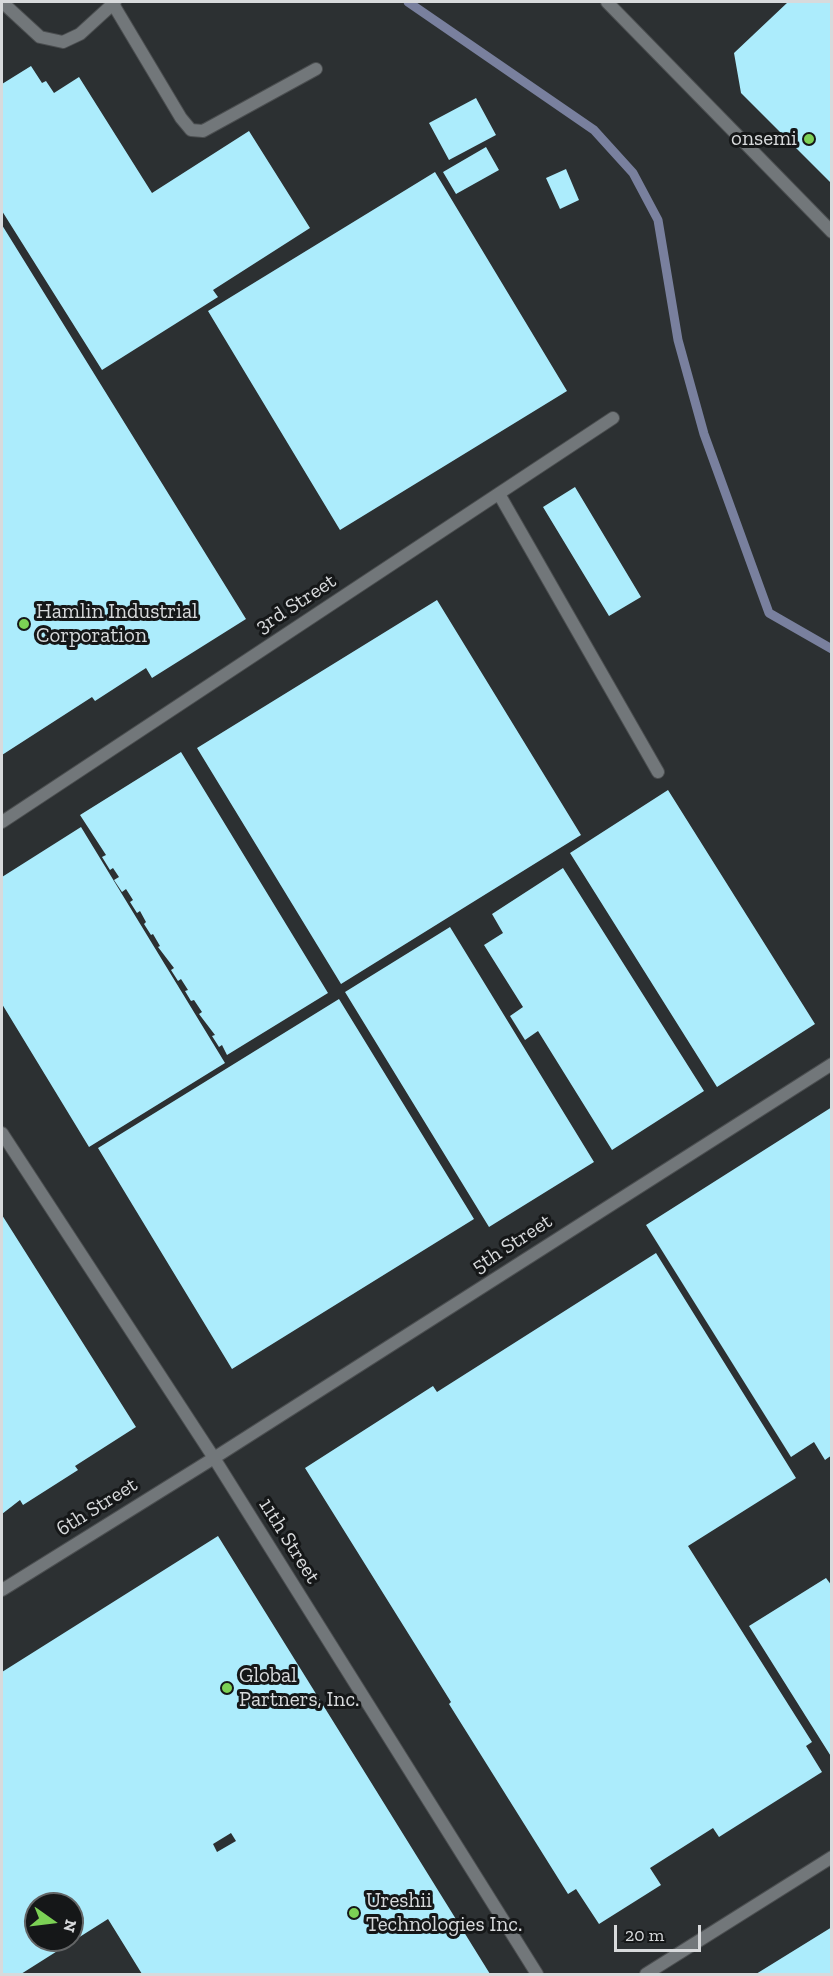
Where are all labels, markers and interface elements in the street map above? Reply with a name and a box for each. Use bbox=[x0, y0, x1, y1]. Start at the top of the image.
place label: onsemi bbox=[731, 126, 797, 152]
marker: onsemi bbox=[802, 132, 816, 146]
street label: 3rd Street bbox=[251, 569, 341, 639]
place label: Hamlin Industrial Corporation bbox=[36, 599, 198, 649]
marker: Hamlin Industrial Corporation bbox=[17, 617, 31, 631]
street label: 5th Street bbox=[467, 1209, 557, 1279]
street label: 6th Street bbox=[52, 1472, 142, 1542]
street label: 11th Street bbox=[253, 1494, 325, 1588]
place label: Global Partners, Inc. bbox=[239, 1663, 360, 1713]
marker: Global Partners, Inc. bbox=[220, 1681, 234, 1695]
place label: Ureshii Technologies Inc. bbox=[366, 1888, 522, 1938]
north arrow bbox=[24, 1892, 84, 1952]
marker: Ureshii Technologies Inc. bbox=[347, 1906, 361, 1920]
scale bar bbox=[617, 1913, 704, 1951]
text: N bbox=[59, 1918, 81, 1934]
text: 20 m bbox=[625, 1924, 664, 1946]

